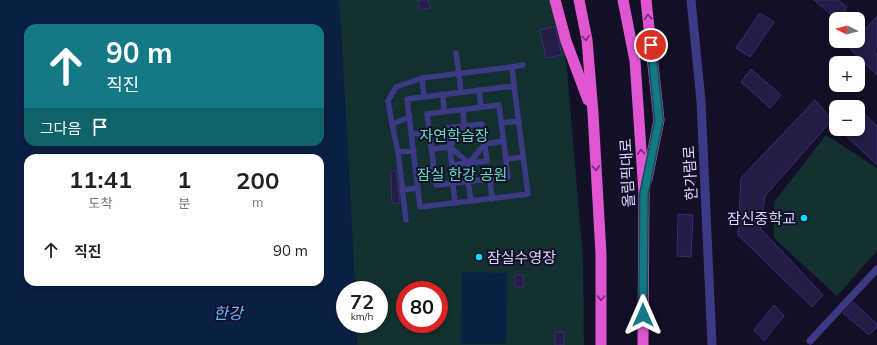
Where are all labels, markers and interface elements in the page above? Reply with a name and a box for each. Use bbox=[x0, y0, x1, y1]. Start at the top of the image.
north arrow bbox=[829, 12, 865, 48]
map controls bbox=[829, 12, 865, 136]
one-way arrow bbox=[644, 14, 653, 20]
pin bbox=[634, 28, 668, 62]
icon: arrive bbox=[640, 34, 662, 56]
text: 90 m bbox=[106, 35, 172, 70]
one-way arrow bbox=[581, 35, 590, 41]
icon: ahead bbox=[40, 40, 92, 92]
button: + bbox=[829, 56, 865, 92]
text: 직진 bbox=[106, 73, 139, 96]
button: − bbox=[829, 100, 865, 136]
icon: arrive bbox=[89, 116, 111, 138]
text: 그다음 bbox=[40, 119, 81, 138]
park label: 자연학습장 bbox=[419, 126, 489, 145]
street label: 올림픽대로 bbox=[616, 138, 638, 208]
street label: 한가람로 bbox=[679, 145, 701, 201]
one-way arrow bbox=[636, 149, 645, 155]
text: 11:41 bbox=[69, 164, 132, 194]
text: 1 bbox=[177, 164, 191, 194]
text: 200 bbox=[236, 165, 279, 195]
park label: 잠실 한강 공원 bbox=[417, 165, 507, 184]
one-way arrow bbox=[591, 165, 600, 171]
text: m bbox=[252, 194, 263, 210]
text: 도착 bbox=[89, 195, 112, 211]
text: 분 bbox=[178, 195, 190, 211]
place label: 잠신중학교 bbox=[727, 209, 796, 228]
marker: 잠신중학교 bbox=[799, 213, 809, 223]
icon: ahead bbox=[40, 239, 62, 261]
text: 90 m bbox=[273, 241, 308, 260]
text: 직진 bbox=[74, 242, 102, 261]
place label: 잠실수영장 bbox=[487, 248, 556, 267]
marker: 잠실수영장 bbox=[474, 252, 484, 262]
speed limit sign: 80 bbox=[396, 281, 448, 333]
text: 72 bbox=[350, 289, 374, 314]
position arrow bbox=[622, 294, 664, 336]
one-way arrow bbox=[597, 295, 605, 301]
water label: 한강 bbox=[213, 303, 245, 323]
text: km/h bbox=[351, 310, 373, 323]

